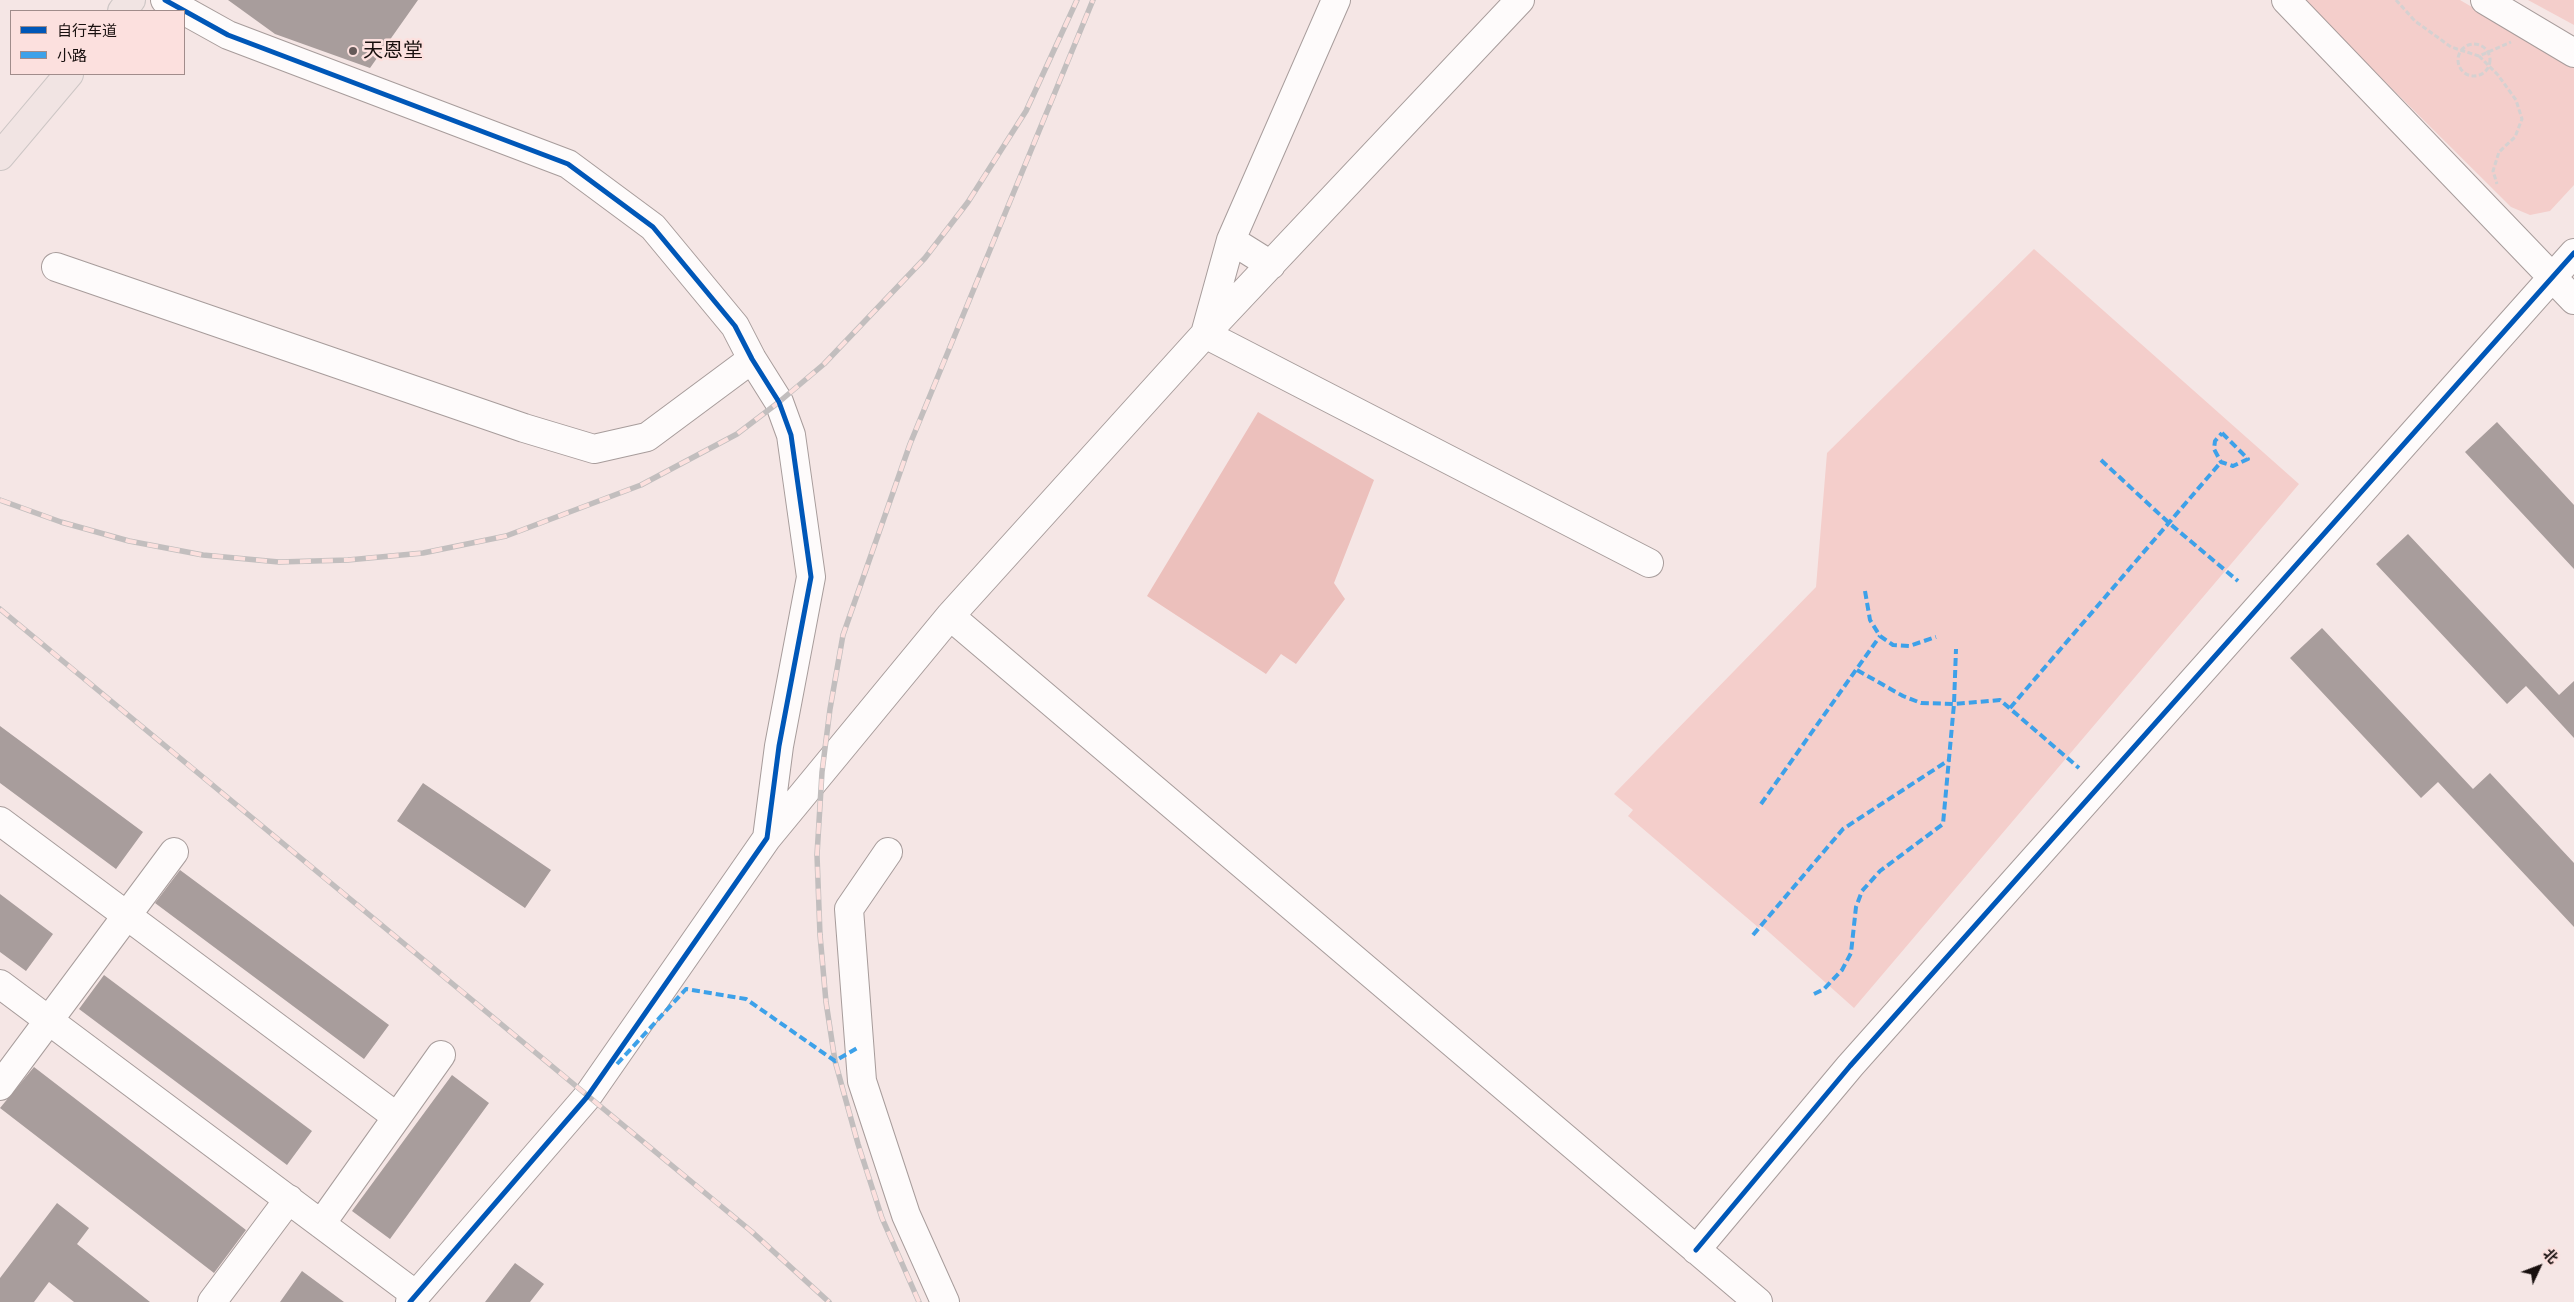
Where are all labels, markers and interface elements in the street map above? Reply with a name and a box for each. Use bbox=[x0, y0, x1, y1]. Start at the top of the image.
legend bbox=[10, 10, 185, 75]
text: 自行车道 bbox=[57, 24, 117, 39]
place label: 天恩堂 bbox=[363, 39, 423, 63]
marker: 天恩堂 bbox=[347, 45, 359, 57]
text: 小路 bbox=[57, 49, 87, 64]
north arrow bbox=[2514, 1242, 2564, 1292]
text: 北 bbox=[2540, 1247, 2560, 1267]

